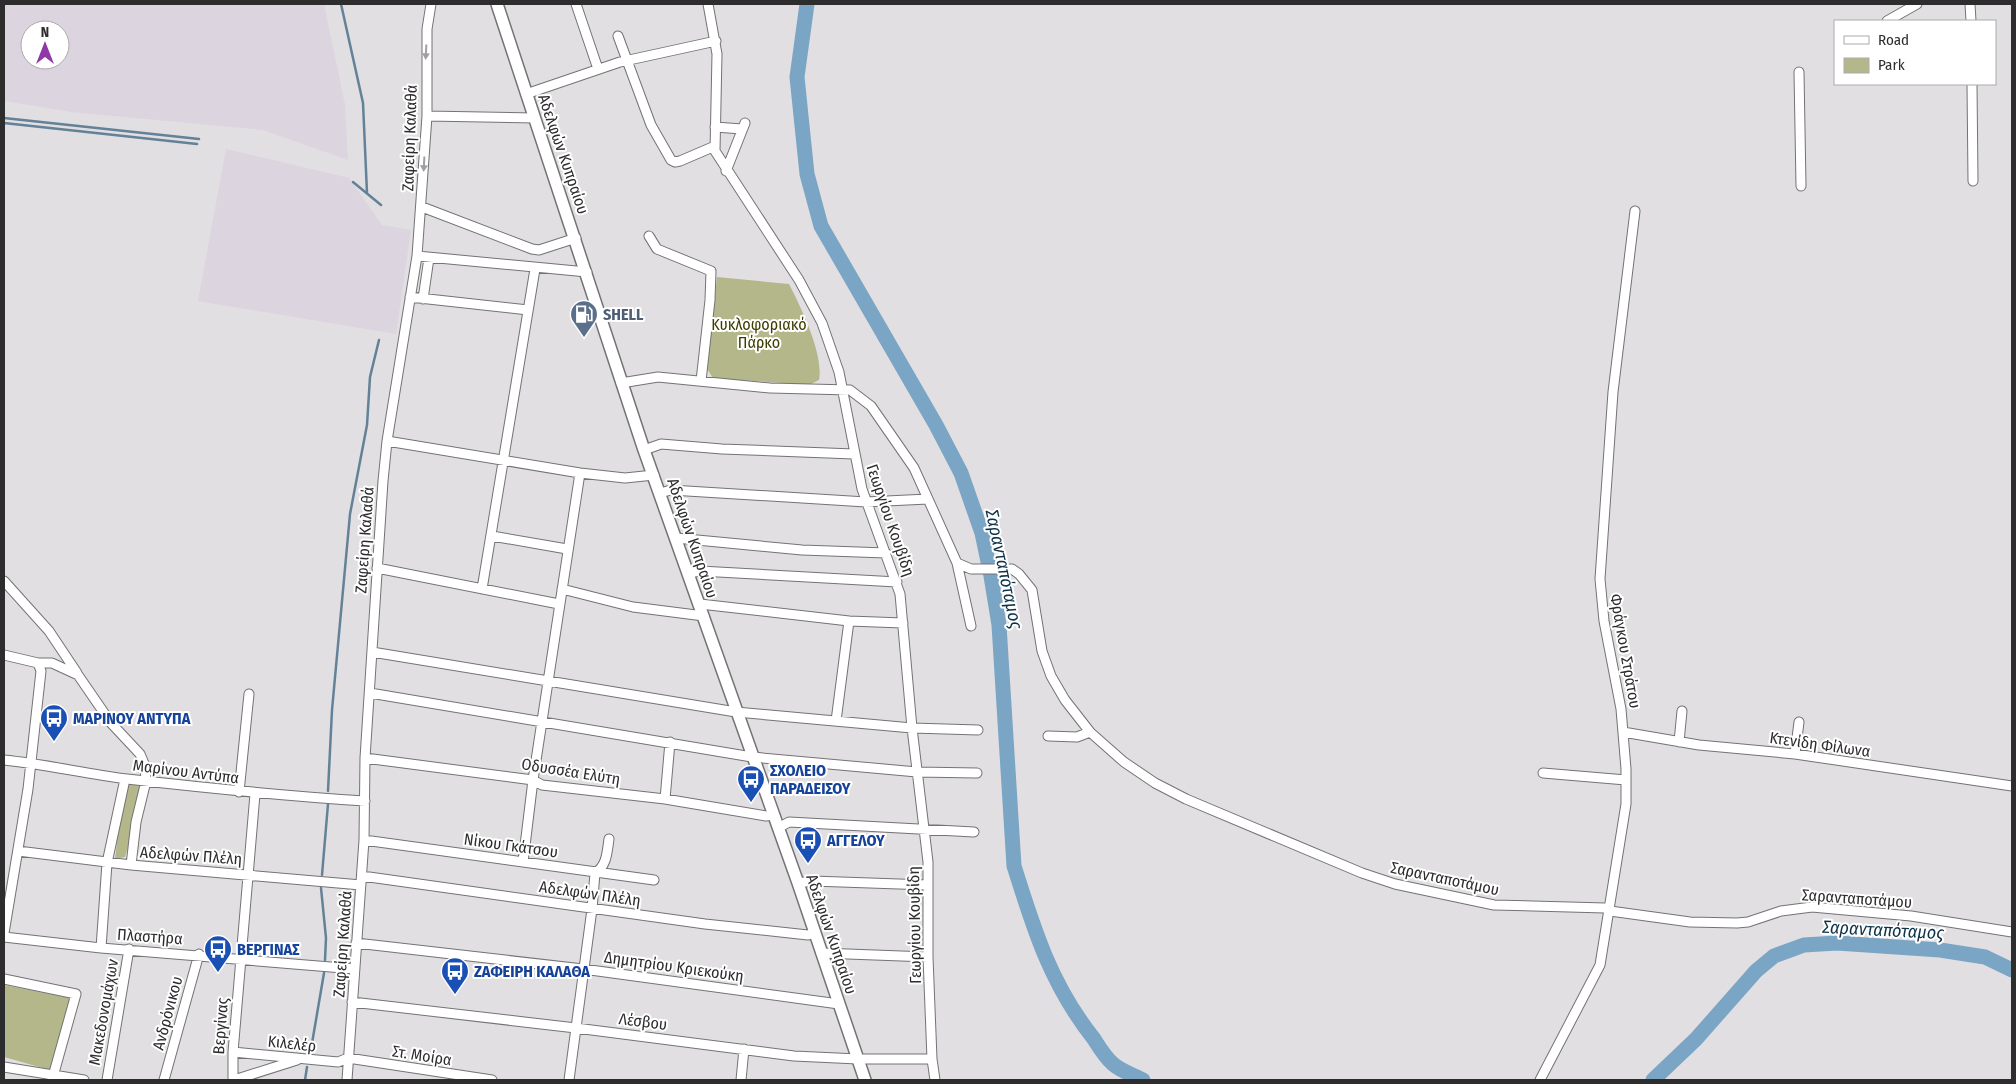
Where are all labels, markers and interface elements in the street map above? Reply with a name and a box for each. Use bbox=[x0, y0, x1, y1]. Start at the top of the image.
north arrow bbox=[20, 20, 70, 70]
legend bbox=[1834, 20, 1996, 85]
text: N bbox=[41, 24, 49, 41]
text: Road bbox=[1878, 31, 1909, 49]
one-way arrow bbox=[421, 44, 429, 60]
text: Park bbox=[1878, 56, 1905, 74]
street label: Ζαφείρη Καλαθά bbox=[398, 84, 421, 192]
street label: Αδελφών Κυπραίου bbox=[534, 92, 593, 217]
one-way arrow bbox=[420, 157, 428, 173]
fuel station icon: SHELL bbox=[569, 299, 599, 338]
place label: SHELL bbox=[603, 305, 644, 324]
park label: Κυκλοφοριακό Πάρκο bbox=[711, 315, 807, 352]
street label: Γεωργίου Κουβίδη bbox=[862, 462, 919, 579]
street label: Αδελφών Κυπραίου bbox=[663, 476, 722, 601]
street label: Ζαφείρη Καλαθά bbox=[351, 486, 378, 594]
water label: Σαρανταπόταμος bbox=[981, 507, 1028, 631]
street label: Φράγκου Στράτου bbox=[1606, 592, 1645, 710]
bus stop icon: ΜΑΡΙΝΟΥ ΑΝΤΥΠΑ bbox=[39, 703, 69, 742]
place label: ΜΑΡΙΝΟΥ ΑΝΤΥΠΑ bbox=[73, 709, 191, 728]
street label: Κτενίδη Φίλωνα bbox=[1768, 728, 1872, 761]
street label: Οδυσσέα Ελύτη bbox=[520, 754, 622, 789]
street label: Μαρίνου Αντύπα bbox=[132, 756, 240, 787]
place label: ΣΧΟΛΕΙΟ ΠΑΡΑΔΕΙΣΟΥ bbox=[770, 761, 851, 798]
bus stop icon: ΣΧΟΛΕΙΟ ΠΑΡΑΔΕΙΣΟΥ bbox=[736, 764, 766, 803]
bus stop icon: ΑΓΓΕΛΟΥ bbox=[793, 825, 823, 864]
street label: Νίκου Γκάτσου bbox=[463, 829, 559, 861]
place label: ΑΓΓΕΛΟΥ bbox=[826, 831, 885, 850]
street label: Αδελφών Πλέλη bbox=[139, 842, 243, 869]
street label: Σαρανταποτάμου bbox=[1389, 858, 1501, 899]
street label: Γεωργίου Κουβίδη bbox=[904, 866, 925, 984]
street label: Αδελφών Κυπραίου bbox=[802, 872, 861, 997]
street label: Αδελφών Πλέλη bbox=[538, 877, 642, 910]
street label: Σαρανταποτάμου bbox=[1801, 885, 1913, 912]
street label: Ζαφείρη Καλαθά bbox=[329, 890, 356, 998]
water label: Σαρανταπόταμος bbox=[1822, 916, 1945, 944]
street label: Πλαστήρα bbox=[117, 925, 183, 948]
bus stop icon: ΒΕΡΓΙΝΑΣ bbox=[203, 934, 233, 973]
place label: ΒΕΡΓΙΝΑΣ bbox=[237, 940, 299, 959]
street label: Δημητρίου Κριεκούκη bbox=[603, 947, 745, 986]
bus stop icon: ΖΑΦΕΙΡΗ ΚΑΛΑΘΑ bbox=[440, 956, 470, 995]
street label: Μακεδονομάχων bbox=[85, 957, 122, 1067]
place label: ΖΑΦΕΙΡΗ ΚΑΛΑΘΑ bbox=[474, 962, 590, 981]
street label: Ανδρόνικου bbox=[149, 974, 186, 1052]
street label: Βεργίνας bbox=[209, 997, 232, 1055]
street label: Λέσβου bbox=[618, 1009, 668, 1034]
street label: Κιλελέρ bbox=[267, 1032, 317, 1055]
street label: Στ. Μοίρα bbox=[391, 1041, 453, 1070]

